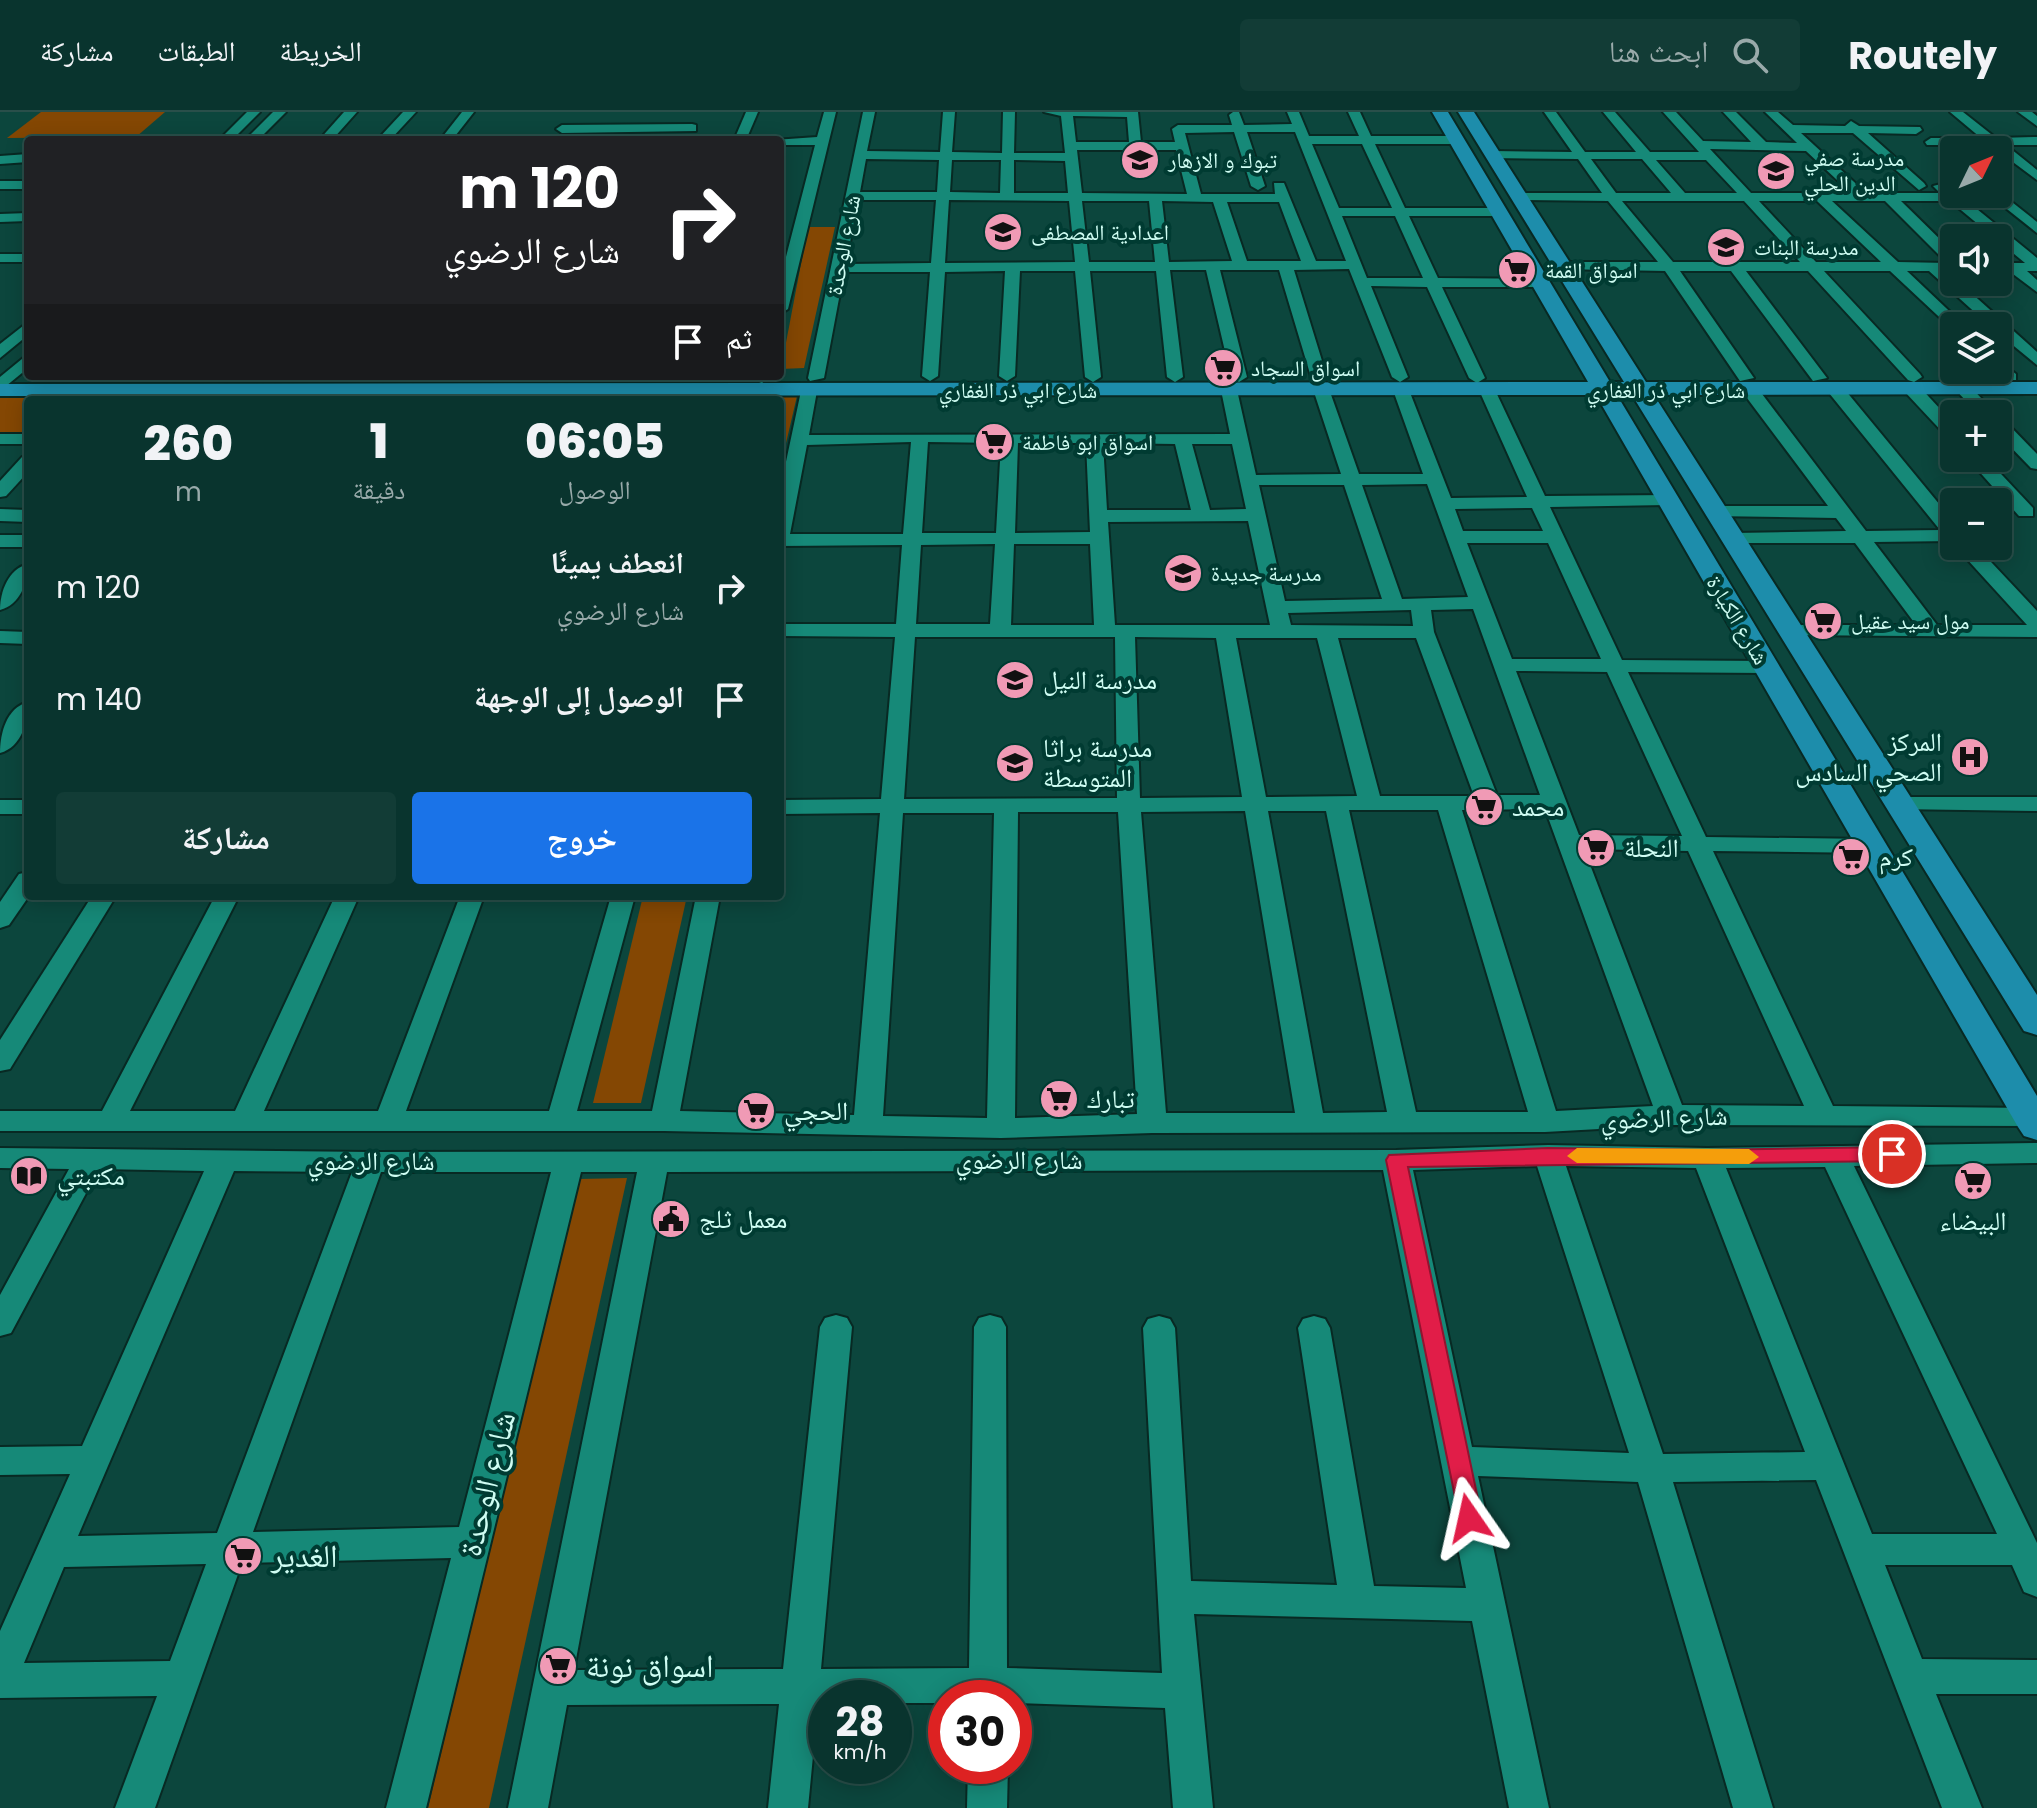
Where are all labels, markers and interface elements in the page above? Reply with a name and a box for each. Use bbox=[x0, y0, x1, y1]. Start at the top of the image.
search box bbox=[1240, 19, 1800, 91]
text: Routely bbox=[1848, 29, 1997, 82]
text: ابحث هنا bbox=[1609, 30, 1708, 73]
text: مشاركة bbox=[40, 32, 114, 71]
text: الطبقات bbox=[158, 32, 235, 71]
text: الخريطة bbox=[279, 32, 362, 71]
icon: search bbox=[1728, 33, 1772, 77]
north arrow bbox=[1940, 136, 2012, 208]
map controls bbox=[1940, 136, 2012, 560]
school or university icon: تبوك و الازهار bbox=[1119, 139, 1161, 181]
place label: مدرسة صفي الدين الحلي bbox=[1804, 143, 1904, 201]
place label: تبوك و الازهار bbox=[1167, 145, 1277, 176]
text: 120 m bbox=[459, 149, 620, 228]
school or university icon: مدرسة صفي الدين الحلي bbox=[1755, 150, 1797, 192]
icon: right bbox=[648, 168, 752, 272]
street label: شارع الوحدة bbox=[819, 192, 868, 298]
school or university icon: اعدادية المصطفى bbox=[982, 211, 1024, 253]
place label: اعدادية المصطفى bbox=[1031, 217, 1169, 248]
button: sound bbox=[1940, 224, 2012, 296]
text: شارع الرضوي bbox=[444, 225, 620, 276]
school or university icon: مدرسة البنات bbox=[1705, 226, 1747, 268]
place label: مدرسة البنات bbox=[1754, 232, 1859, 263]
supermarket icon: اسواق القمة bbox=[1496, 249, 1538, 291]
place label: اسواق القمة bbox=[1545, 255, 1638, 286]
button: layers bbox=[1940, 312, 2012, 384]
text: ثم bbox=[726, 317, 752, 360]
icon: arrive bbox=[666, 320, 710, 364]
supermarket icon: اسواق السجاد bbox=[1202, 347, 1244, 389]
place label: اسواق السجاد bbox=[1251, 353, 1360, 384]
street label: شارع ابي ذر الغفاري bbox=[939, 375, 1097, 408]
street label: شارع ابي ذر الغفاري bbox=[1587, 375, 1745, 408]
button: + bbox=[1940, 400, 2012, 472]
text: 1 bbox=[370, 408, 388, 475]
text: 06:05 bbox=[525, 408, 664, 475]
text: 260 bbox=[144, 410, 233, 477]
supermarket icon: اسواق ابو فاطمة bbox=[973, 421, 1015, 463]
place label: اسواق ابو فاطمة bbox=[1022, 427, 1153, 458]
text: دقيقة bbox=[353, 472, 405, 508]
text: الوصول bbox=[559, 472, 631, 508]
text: m bbox=[175, 474, 202, 510]
button: − bbox=[1940, 488, 2012, 560]
text: انعطف يمينًا bbox=[550, 541, 684, 584]
school or university icon: مدرسة جديدة bbox=[1162, 552, 1204, 594]
place label: مدرسة جديدة bbox=[1211, 558, 1322, 589]
text: 120 m bbox=[56, 566, 141, 609]
icon: right bbox=[708, 566, 752, 610]
street label: شارع الكيارة bbox=[1699, 570, 1776, 671]
text: شارع الرضوي bbox=[557, 593, 684, 629]
supermarket icon: مول سيد عقيل bbox=[1802, 600, 1844, 642]
place label: مول سيد عقيل bbox=[1851, 606, 1970, 637]
school or university icon: مدرسة النيل bbox=[994, 659, 1036, 701]
place label: مدرسة النيل bbox=[1043, 662, 1157, 698]
text: الوصول إلى الوجهة bbox=[474, 675, 684, 718]
text: 140 m bbox=[56, 678, 142, 721]
icon: arrive bbox=[708, 678, 752, 722]
place label: المركز الصحي السادس bbox=[1795, 724, 1942, 793]
place label: مدرسة براثا المتوسطة bbox=[1043, 730, 1152, 796]
hospital icon: المركز الصحي السادس bbox=[1949, 736, 1991, 778]
school or university icon: مدرسة براثا المتوسطة bbox=[994, 742, 1036, 784]
supermarket icon: محمد bbox=[1463, 786, 1505, 828]
place label: محمد bbox=[1512, 789, 1564, 825]
button: مشاركة bbox=[56, 792, 396, 884]
button: خروج bbox=[412, 792, 752, 884]
supermarket icon: النحلة bbox=[1575, 827, 1617, 869]
place label: النحلة bbox=[1624, 830, 1679, 866]
supermarket icon: كرم bbox=[1830, 836, 1872, 878]
place label: كرم bbox=[1879, 839, 1913, 875]
supermarket icon: تبارك bbox=[1038, 1078, 1080, 1120]
place label: تبارك bbox=[1087, 1081, 1135, 1117]
supermarket icon: الحجي bbox=[735, 1090, 777, 1132]
place label: الحجي bbox=[784, 1093, 848, 1132]
street label: شارع الرضوي bbox=[1600, 1098, 1728, 1141]
pin bbox=[1858, 1120, 1926, 1188]
icon: arrive bbox=[1870, 1132, 1914, 1176]
street label: شارع الرضوي bbox=[955, 1142, 1083, 1181]
street label: شارع الرضوي bbox=[307, 1143, 435, 1182]
library icon: مكتبتي bbox=[8, 1155, 50, 1197]
place label: مكتبتي bbox=[57, 1158, 125, 1197]
supermarket icon: البيضاء bbox=[1952, 1160, 1994, 1202]
public building icon: معمل ثلج bbox=[650, 1198, 692, 1240]
place label: معمل ثلج bbox=[699, 1201, 787, 1237]
place label: البيضاء bbox=[1940, 1203, 2006, 1239]
street label: شارع الوحدة bbox=[447, 1407, 526, 1561]
position arrow bbox=[1427, 1476, 1511, 1560]
place label: الغدير bbox=[270, 1533, 338, 1578]
supermarket icon: الغدير bbox=[222, 1535, 264, 1577]
place label: اسواق نونة bbox=[586, 1643, 714, 1688]
supermarket icon: اسواق نونة bbox=[537, 1645, 579, 1687]
speed limit sign: 30 bbox=[928, 1680, 1032, 1784]
text: 28 bbox=[836, 1694, 884, 1750]
text: km/h bbox=[833, 1738, 887, 1766]

